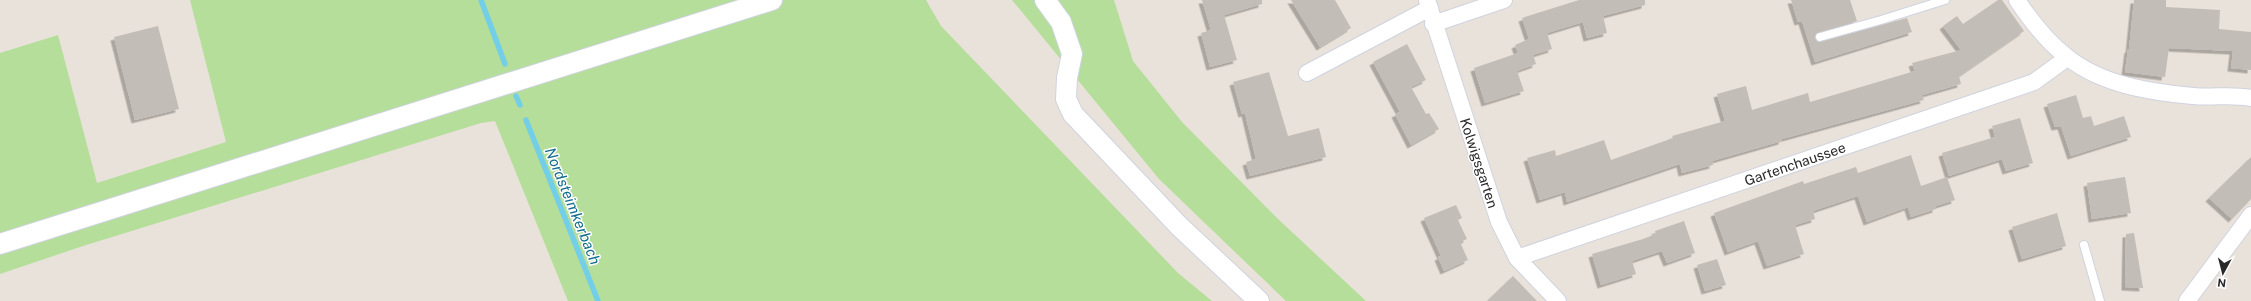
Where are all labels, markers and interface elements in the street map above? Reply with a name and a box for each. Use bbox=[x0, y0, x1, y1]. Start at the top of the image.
street label: Kolwigsgarten bbox=[1457, 116, 1501, 210]
street label: Gartenchaussee bbox=[1742, 139, 1848, 189]
water label: Nordsteimkerbach bbox=[542, 145, 604, 267]
north arrow bbox=[2203, 253, 2243, 293]
text: N bbox=[2217, 276, 2227, 289]

